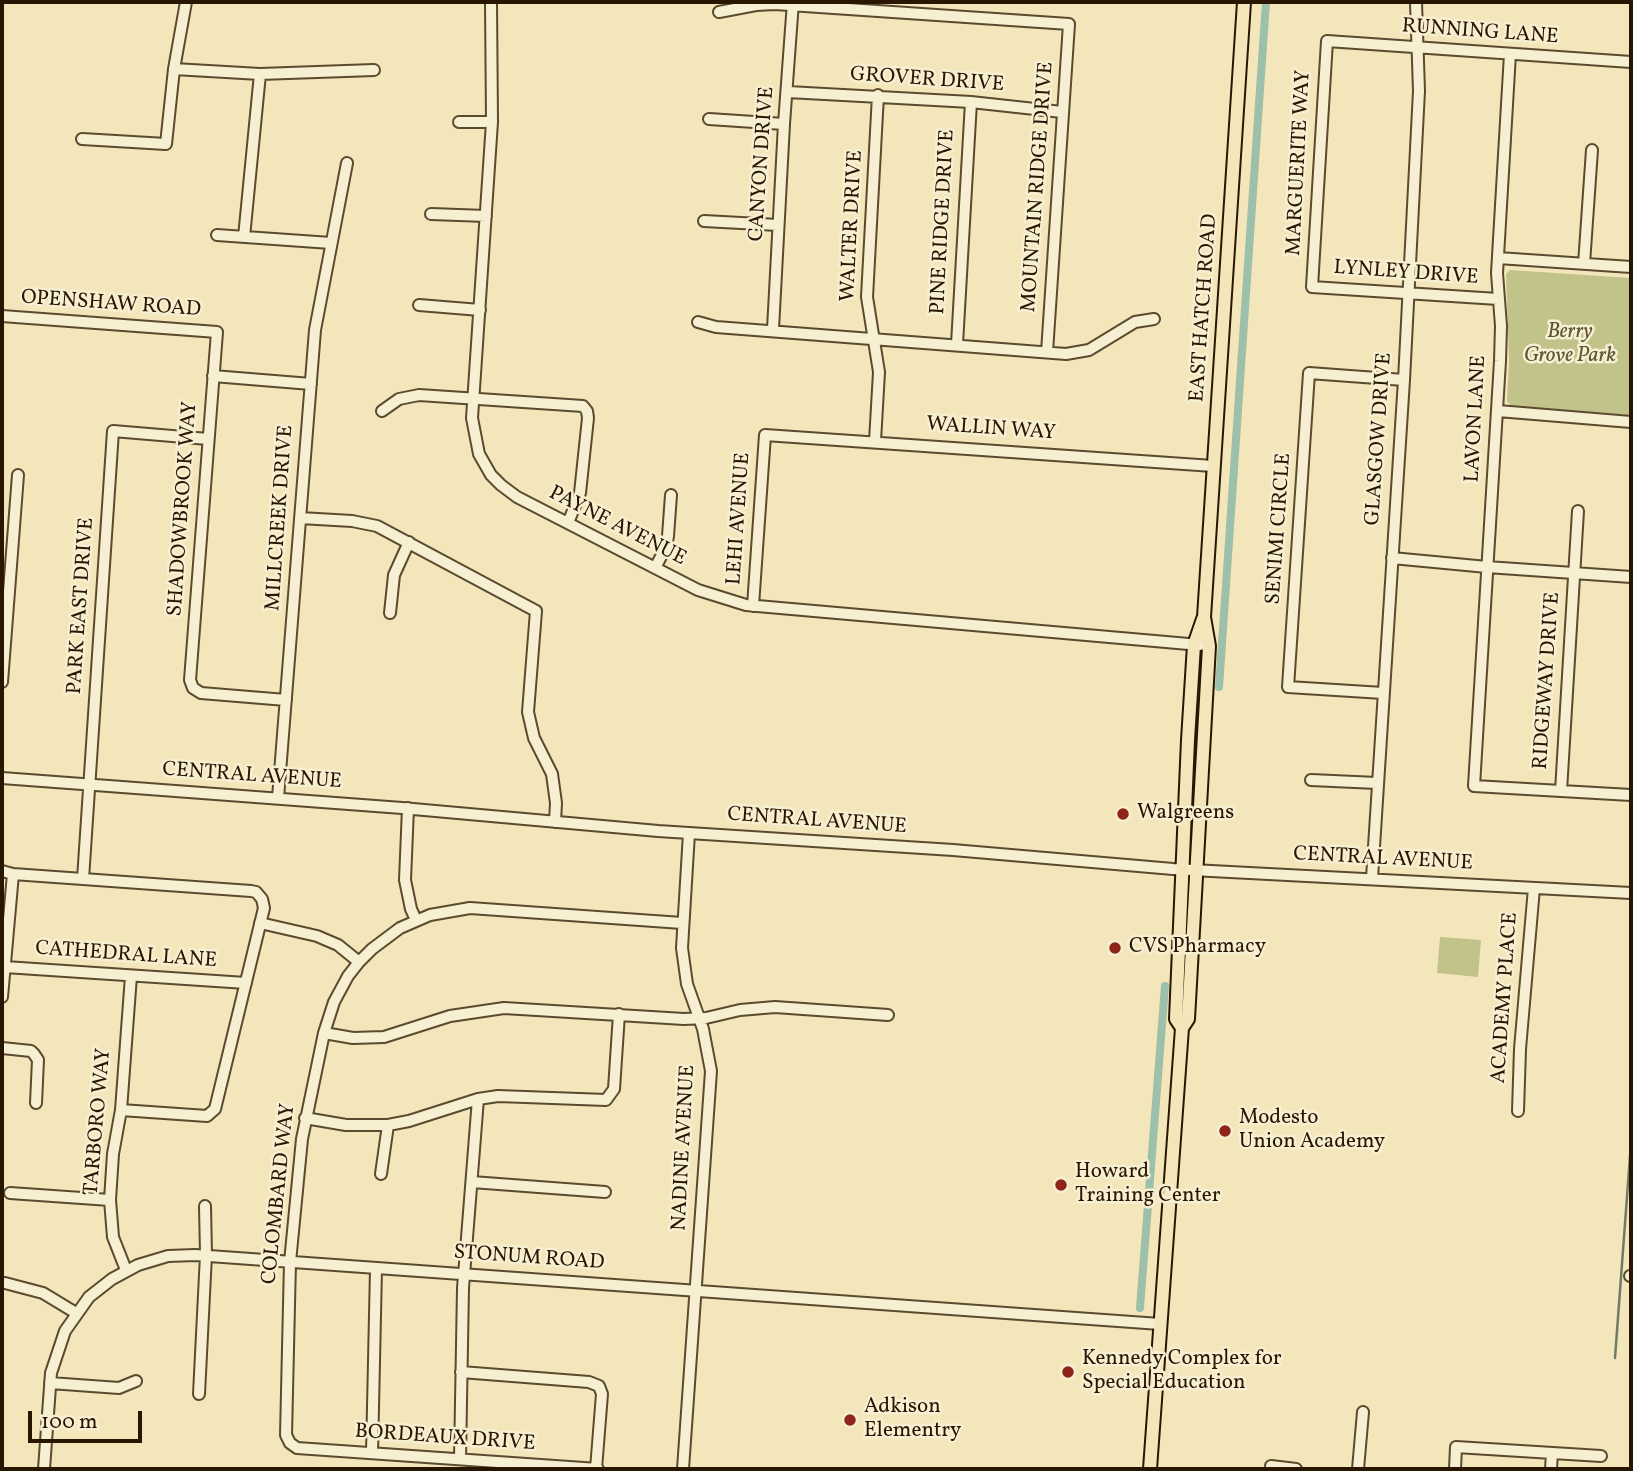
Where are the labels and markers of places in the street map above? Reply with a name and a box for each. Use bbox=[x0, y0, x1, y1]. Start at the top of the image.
place label: Walgreens bbox=[1137, 801, 1234, 827]
marker: Walgreens bbox=[1115, 806, 1131, 822]
place label: CVS Pharmacy bbox=[1129, 935, 1266, 961]
marker: CVS Pharmacy bbox=[1107, 940, 1123, 956]
place label: Modesto Union Academy bbox=[1239, 1106, 1385, 1156]
marker: Modesto Union Academy bbox=[1217, 1123, 1233, 1139]
place label: Howard Training Center bbox=[1075, 1160, 1220, 1210]
marker: Howard Training Center bbox=[1053, 1177, 1069, 1193]
place label: Kennedy Complex for Special Education bbox=[1082, 1347, 1282, 1397]
marker: Kennedy Complex for Special Education bbox=[1060, 1364, 1076, 1380]
place label: Adkison Elementry bbox=[864, 1395, 961, 1445]
marker: Adkison Elementry bbox=[842, 1412, 858, 1428]

